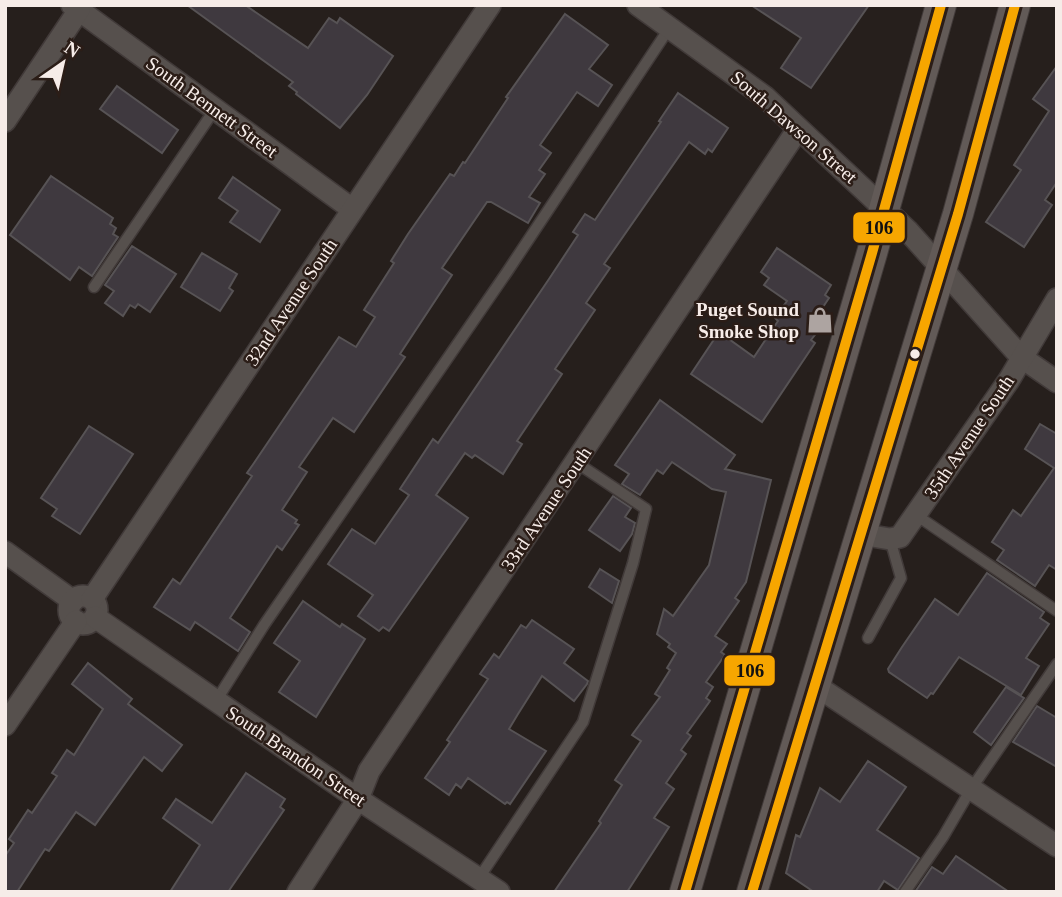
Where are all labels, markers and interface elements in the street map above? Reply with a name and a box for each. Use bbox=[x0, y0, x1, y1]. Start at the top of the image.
north arrow bbox=[28, 28, 98, 98]
text: N bbox=[61, 37, 84, 62]
street label: South Bennett Street bbox=[142, 52, 282, 162]
street label: South Dawson Street bbox=[727, 66, 862, 188]
line badge: 106 bbox=[852, 211, 906, 244]
text: 106 bbox=[865, 217, 893, 238]
street label: 32nd Avenue South bbox=[241, 234, 341, 369]
place label: Puget Sound Smoke Shop bbox=[696, 299, 799, 342]
shop icon: Puget Sound Smoke Shop bbox=[805, 305, 835, 335]
unlabelled marker bbox=[908, 347, 922, 361]
street label: 35th Avenue South bbox=[920, 371, 1018, 503]
street label: 33rd Avenue South bbox=[497, 442, 596, 575]
line badge: 106 bbox=[723, 654, 776, 687]
text: 106 bbox=[736, 660, 764, 681]
street label: South Brandon Street bbox=[222, 702, 370, 811]

